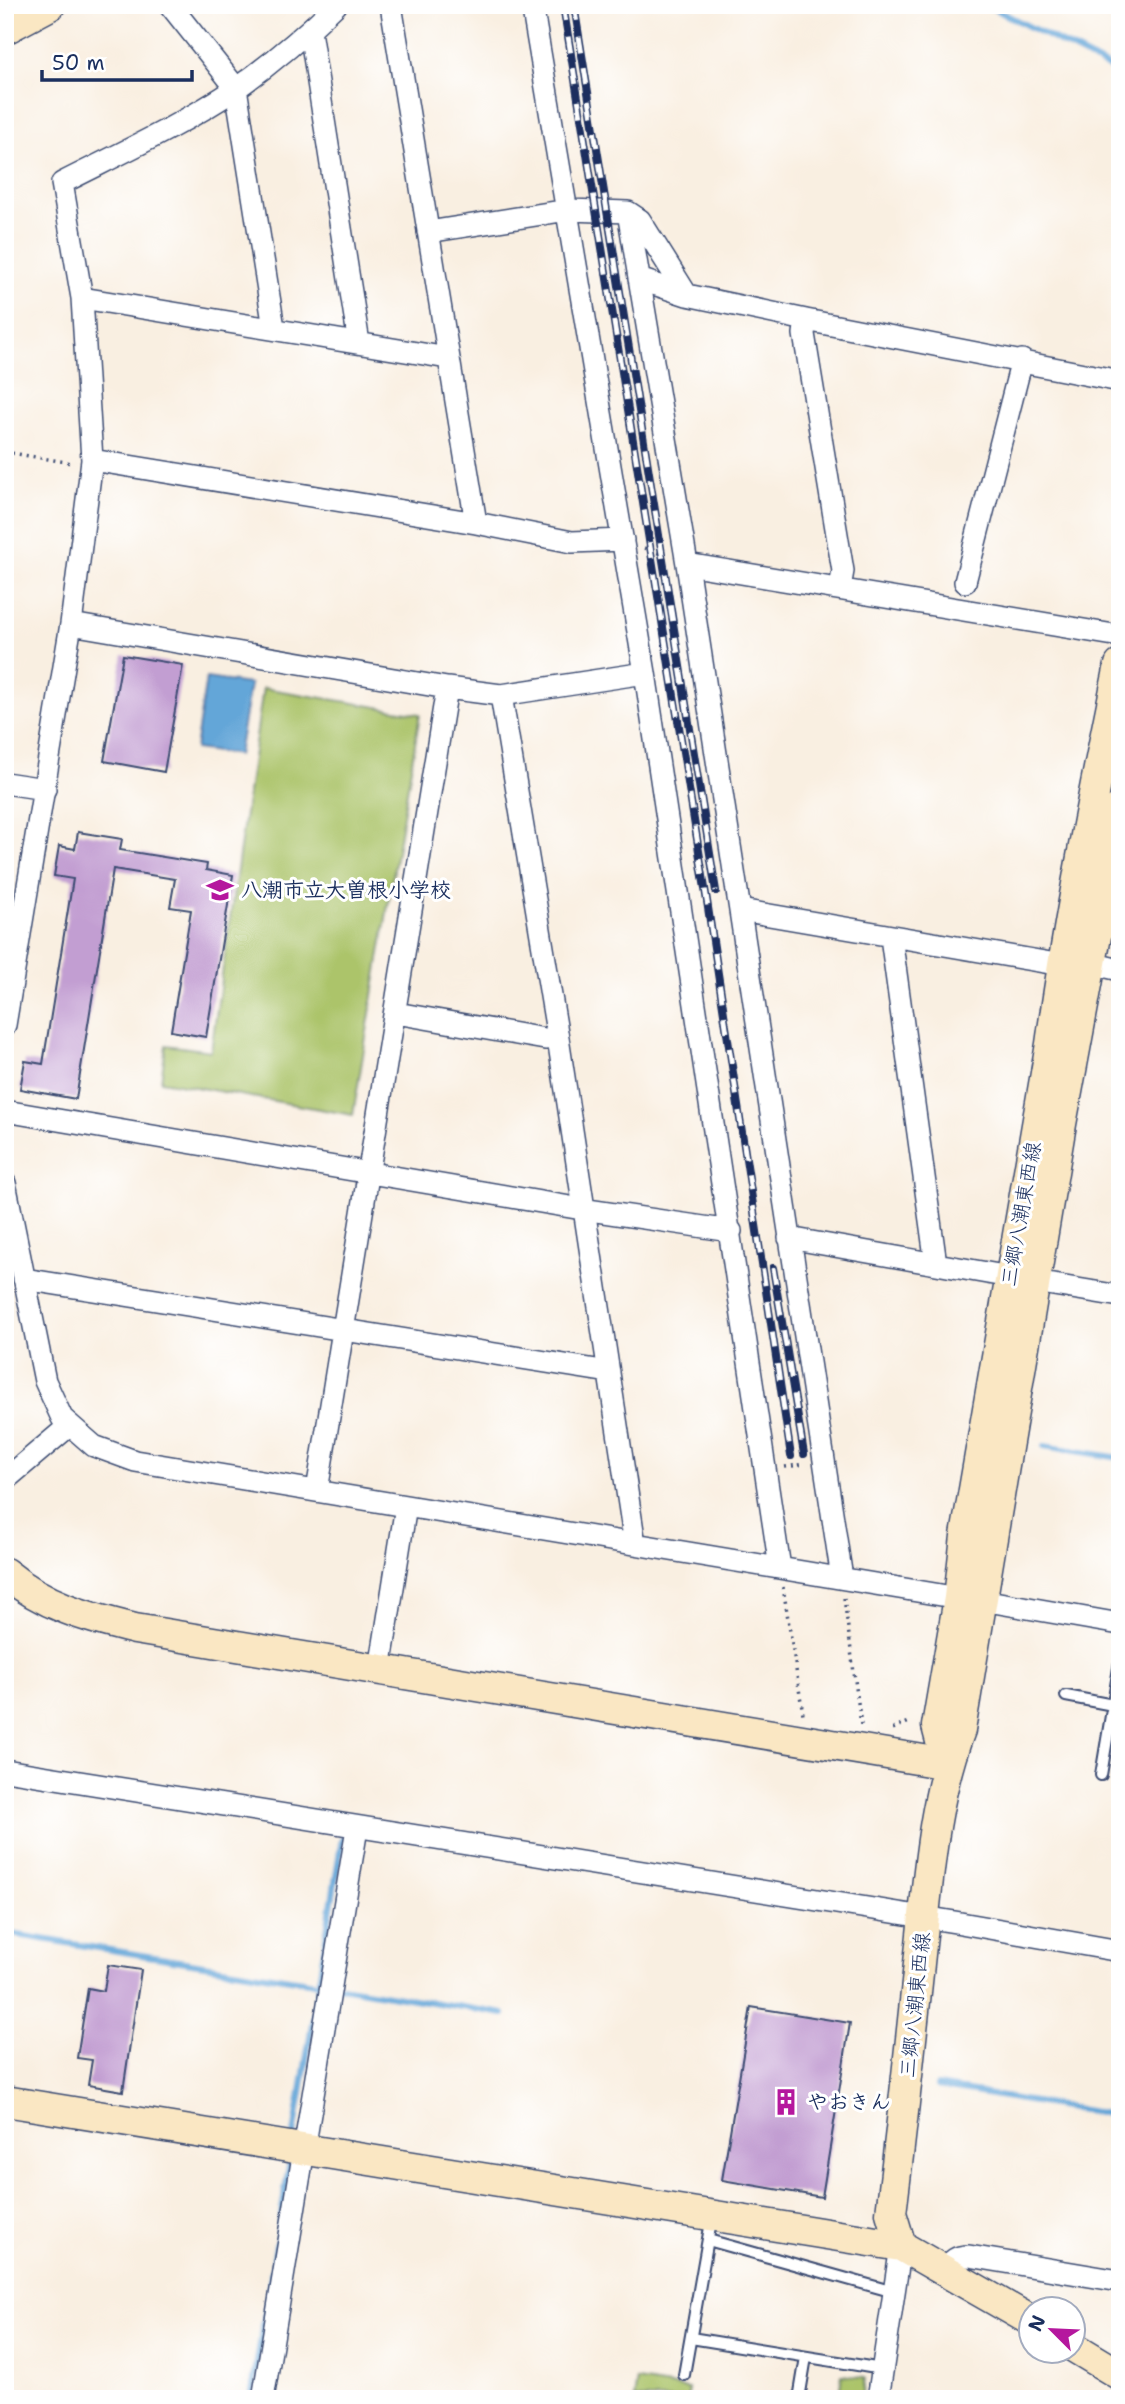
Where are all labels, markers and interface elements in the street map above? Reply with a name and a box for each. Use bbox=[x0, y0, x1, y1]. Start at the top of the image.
scale bar bbox=[42, 38, 192, 82]
text: 50 m bbox=[52, 49, 105, 77]
school or university icon: 八潮市立大曽根小学校 bbox=[205, 875, 235, 905]
place label: 八潮市立大曽根小学校 bbox=[241, 876, 451, 904]
street label: 三郷八潮東西線 bbox=[994, 1139, 1048, 1289]
street label: 三郷八潮東西線 bbox=[893, 1930, 937, 2080]
building icon: やおきん bbox=[771, 2087, 801, 2117]
place label: やおきん bbox=[807, 2088, 891, 2116]
north arrow bbox=[1016, 2296, 1086, 2366]
text: N bbox=[1022, 2311, 1051, 2335]

